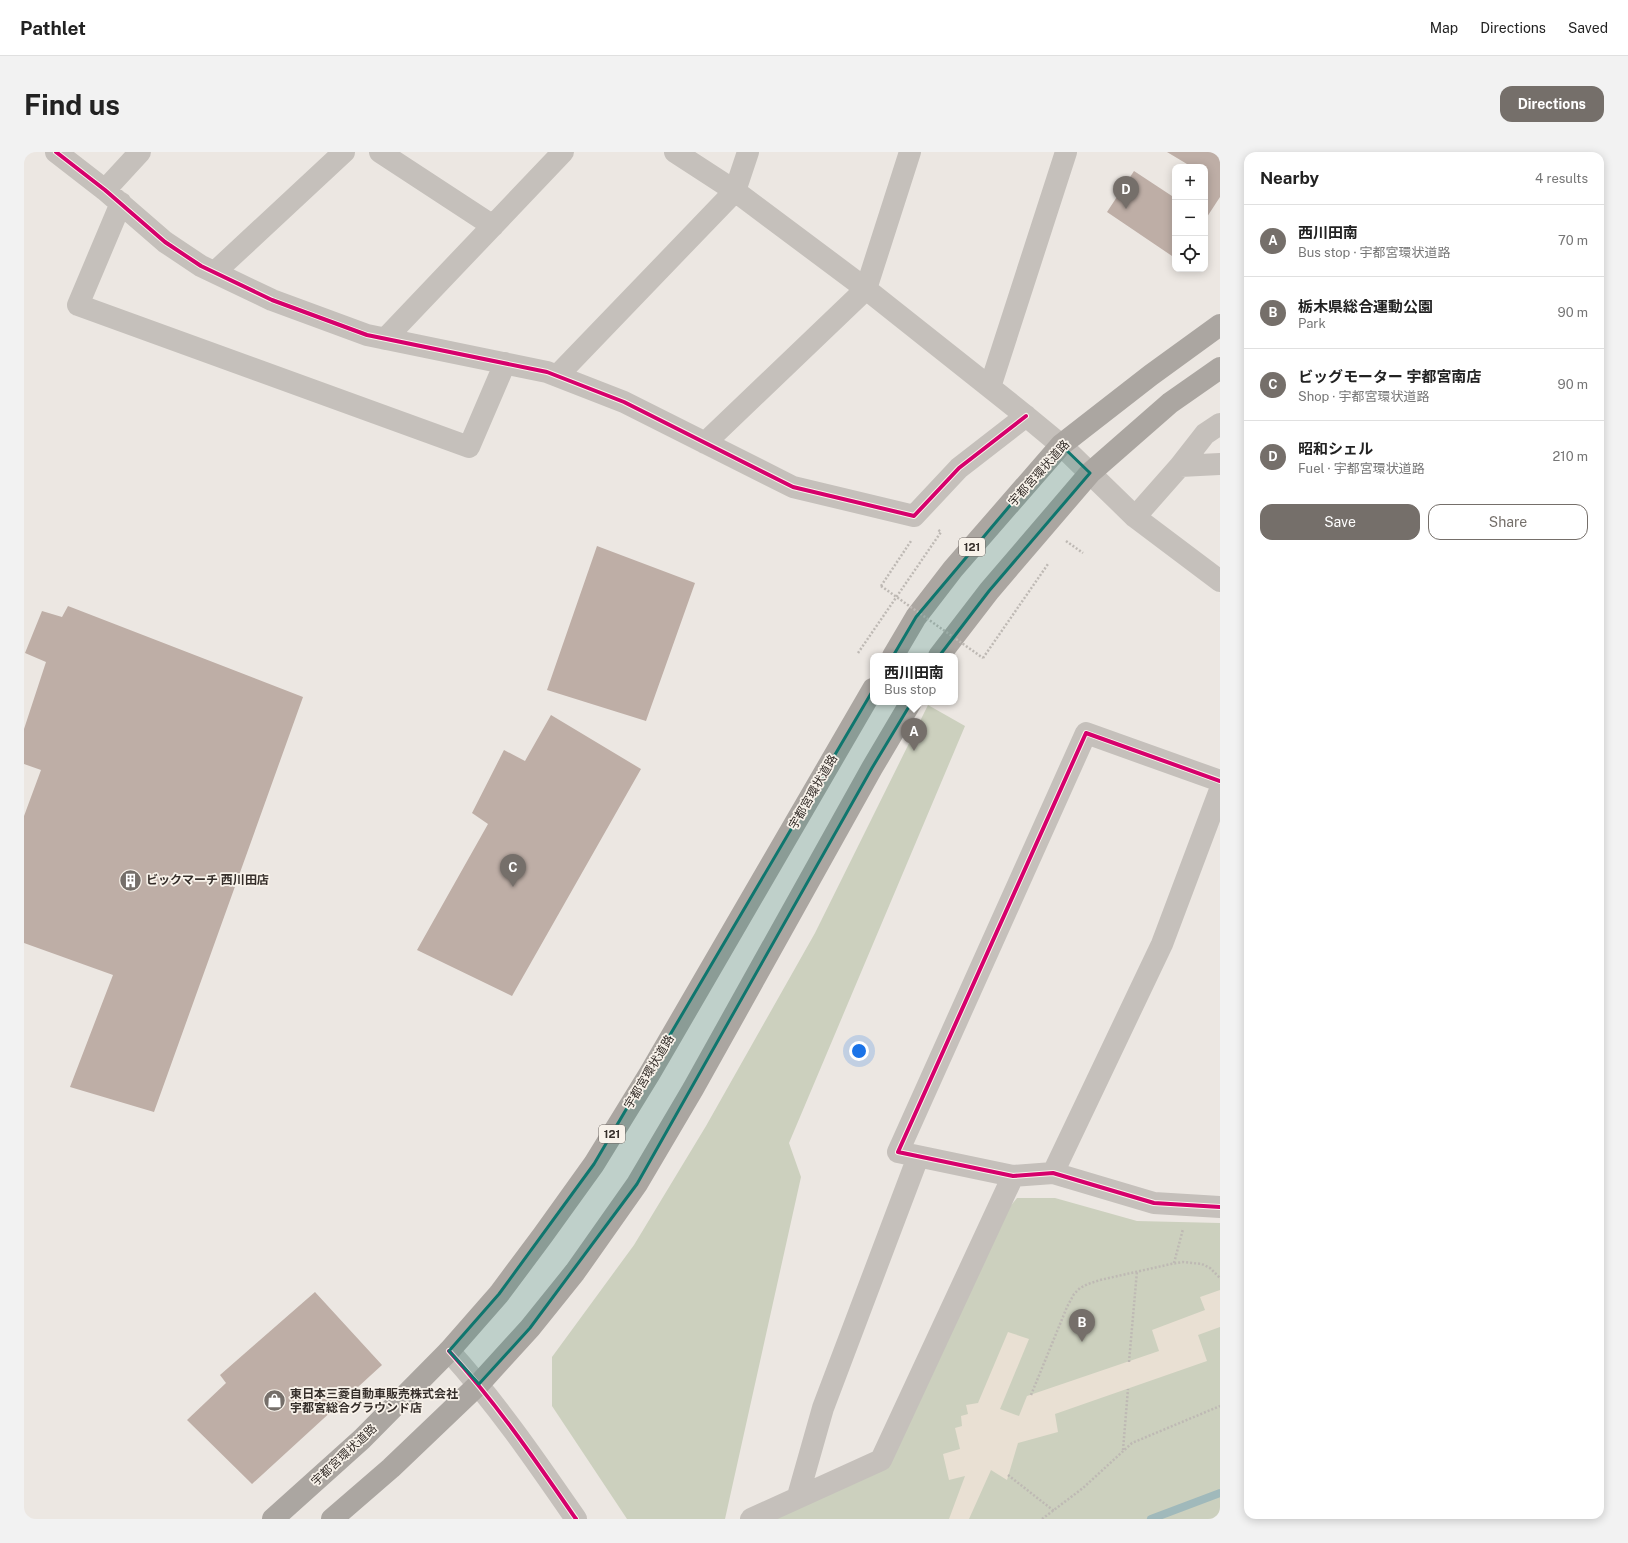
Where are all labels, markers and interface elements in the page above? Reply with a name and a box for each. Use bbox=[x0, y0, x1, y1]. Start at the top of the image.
text: Pathlet bbox=[20, 17, 86, 39]
text: Map bbox=[1430, 20, 1458, 36]
text: Directions bbox=[1480, 20, 1546, 36]
text: Saved bbox=[1568, 20, 1608, 36]
button: Directions bbox=[1500, 86, 1604, 122]
text: Find us bbox=[24, 88, 120, 121]
map controls bbox=[1172, 164, 1208, 272]
button: + bbox=[1172, 164, 1208, 200]
text: Nearby bbox=[1260, 168, 1319, 188]
text: 4 results bbox=[1535, 171, 1588, 186]
pin: D bbox=[1113, 176, 1139, 209]
button: − bbox=[1172, 200, 1208, 236]
text: 西川田南 bbox=[1298, 224, 1358, 241]
text: A bbox=[1268, 233, 1278, 248]
text: 70 m bbox=[1558, 233, 1588, 248]
button: locate bbox=[1172, 236, 1208, 272]
text: Bus stop · 宇都宮環状道路 bbox=[1298, 245, 1451, 260]
text: 栃木県総合運動公園 bbox=[1298, 298, 1433, 315]
text: B bbox=[1269, 305, 1277, 320]
text: 90 m bbox=[1558, 305, 1588, 320]
text: Park bbox=[1298, 316, 1326, 331]
text: ビッグモーター 宇都宮南店 bbox=[1298, 368, 1481, 385]
text: C bbox=[1268, 377, 1278, 392]
text: 90 m bbox=[1558, 377, 1588, 392]
text: Shop · 宇都宮環状道路 bbox=[1298, 389, 1429, 404]
street label: 宇都宮環状道路 bbox=[1006, 437, 1072, 509]
text: 昭和シェル bbox=[1298, 440, 1373, 457]
text: D bbox=[1268, 449, 1278, 464]
text: 210 m bbox=[1553, 449, 1588, 464]
text: Fuel · 宇都宮環状道路 bbox=[1298, 461, 1425, 476]
button: Save bbox=[1260, 504, 1420, 540]
button: Share bbox=[1428, 504, 1588, 540]
road number: 121 bbox=[959, 538, 985, 556]
popup bbox=[870, 653, 958, 705]
text: 西川田南 bbox=[884, 664, 944, 681]
text: Bus stop bbox=[884, 682, 936, 697]
pin: A bbox=[901, 718, 927, 751]
street label: 宇都宮環状道路 bbox=[786, 752, 840, 832]
pin: C bbox=[500, 854, 526, 887]
building icon: ビックマーチ 西川田店 bbox=[118, 867, 144, 893]
place label: ビックマーチ 西川田店 bbox=[146, 873, 269, 887]
street label: 宇都宮環状道路 bbox=[621, 1032, 677, 1112]
your location bbox=[849, 1041, 869, 1061]
road number: 121 bbox=[599, 1125, 625, 1143]
pin: B bbox=[1069, 1309, 1095, 1342]
place label: 東日本三菱自動車販売株式会社 宇都宮総合グラウンド店 bbox=[290, 1387, 458, 1415]
shop icon: 東日本三菱自動車販売株式会社 宇都宮総合グラウンド店 bbox=[261, 1388, 287, 1414]
street label: 宇都宮環状道路 bbox=[309, 1421, 379, 1489]

